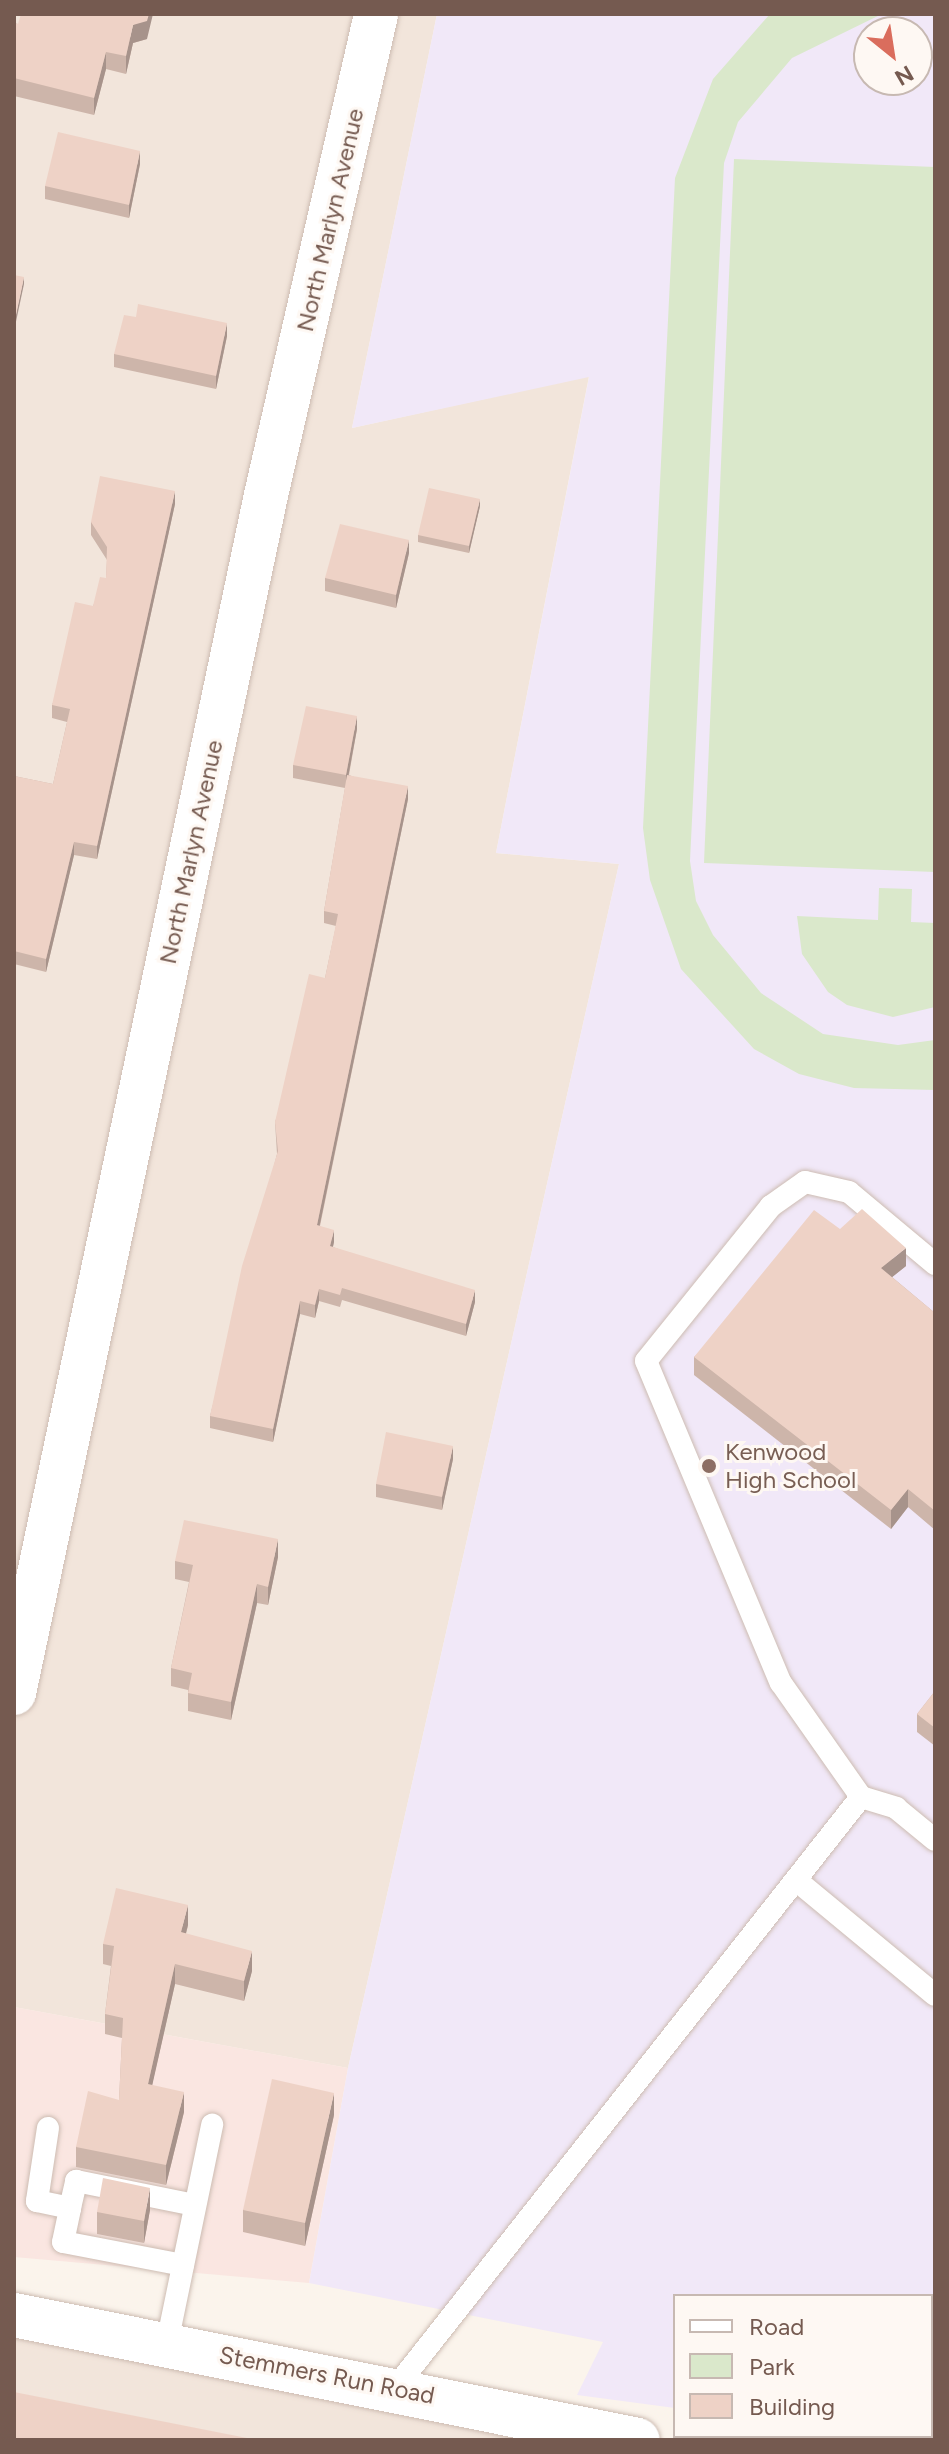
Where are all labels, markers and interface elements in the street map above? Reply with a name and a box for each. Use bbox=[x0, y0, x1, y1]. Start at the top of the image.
north arrow bbox=[853, 16, 933, 96]
text: N bbox=[890, 60, 918, 91]
street label: North Marlyn Avenue bbox=[290, 106, 370, 334]
street label: North Marlyn Avenue bbox=[153, 737, 229, 967]
place label: Kenwood High School bbox=[725, 1438, 856, 1494]
marker: Kenwood High School bbox=[700, 1457, 718, 1475]
legend bbox=[673, 2294, 933, 2438]
text: Road bbox=[749, 2312, 804, 2341]
street label: Stemmers Run Road bbox=[217, 2340, 437, 2410]
text: Park bbox=[749, 2352, 795, 2381]
text: Building bbox=[749, 2392, 835, 2421]

